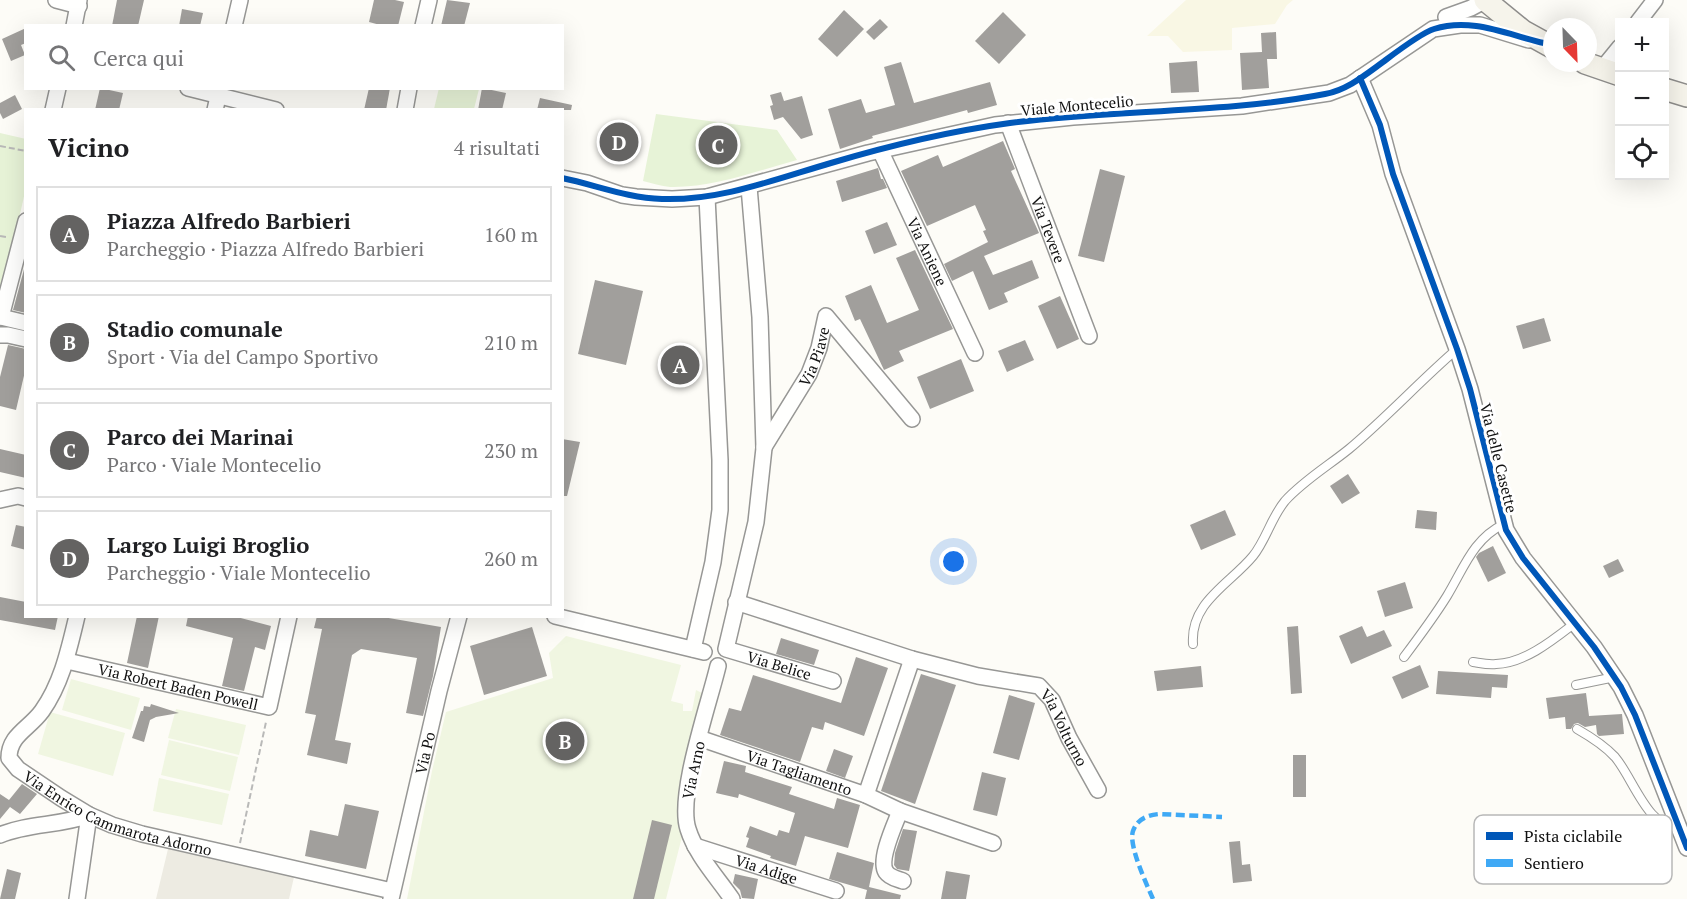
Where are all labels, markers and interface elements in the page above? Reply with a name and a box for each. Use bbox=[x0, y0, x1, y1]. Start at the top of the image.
north arrow bbox=[1543, 18, 1597, 72]
map controls bbox=[1615, 18, 1669, 180]
button: + bbox=[1615, 18, 1669, 72]
search box bbox=[24, 24, 564, 90]
icon: search bbox=[45, 41, 78, 74]
text: Cerca qui bbox=[93, 43, 184, 72]
button: − bbox=[1615, 72, 1669, 126]
street label: Viale Montecelio bbox=[1020, 90, 1134, 120]
pin: D bbox=[600, 120, 638, 164]
pin: C bbox=[698, 122, 738, 168]
button: locate bbox=[1615, 126, 1669, 180]
text: Vicino bbox=[48, 130, 129, 164]
text: 4 risultati bbox=[454, 134, 540, 161]
street label: Via Tevere bbox=[1027, 193, 1070, 266]
text: Piazza Alfredo Barbieri bbox=[107, 206, 351, 235]
street label: Via Aniene bbox=[903, 214, 952, 289]
text: A bbox=[62, 221, 77, 248]
text: 160 m bbox=[484, 221, 538, 248]
text: Parcheggio · Piazza Alfredo Barbieri bbox=[107, 235, 424, 262]
text: Stadio comunale bbox=[107, 314, 283, 343]
street label: Via Piave bbox=[794, 325, 833, 390]
text: B bbox=[63, 329, 76, 356]
text: 210 m bbox=[484, 329, 538, 356]
pin: A bbox=[660, 342, 700, 388]
text: Sport · Via del Campo Sportivo bbox=[107, 343, 378, 370]
street label: Via delle Casette bbox=[1476, 401, 1522, 515]
text: Parco dei Marinai bbox=[107, 422, 293, 451]
text: C bbox=[63, 437, 76, 464]
text: 230 m bbox=[484, 437, 538, 464]
text: Parco · Viale Montecelio bbox=[107, 451, 321, 478]
text: Largo Luigi Broglio bbox=[107, 530, 309, 559]
text: D bbox=[62, 545, 77, 572]
text: 260 m bbox=[484, 545, 538, 572]
your location bbox=[939, 547, 968, 576]
text: Parcheggio · Viale Montecelio bbox=[107, 559, 370, 586]
street label: Via Belice bbox=[745, 646, 814, 684]
street label: Via Robert Baden Powell bbox=[96, 658, 260, 714]
street label: Via Volturno bbox=[1036, 684, 1093, 770]
pin: B bbox=[546, 718, 584, 764]
street label: Via Po bbox=[410, 730, 439, 776]
street label: Via Arno bbox=[677, 739, 709, 801]
street label: Via Tagliamento bbox=[744, 745, 855, 800]
street label: Via Enrico Cammarota Adorno bbox=[20, 766, 214, 860]
legend bbox=[1474, 815, 1672, 884]
text: Pista ciclabile bbox=[1524, 825, 1622, 847]
street label: Via Adige bbox=[733, 850, 800, 888]
text: Sentiero bbox=[1524, 852, 1584, 874]

